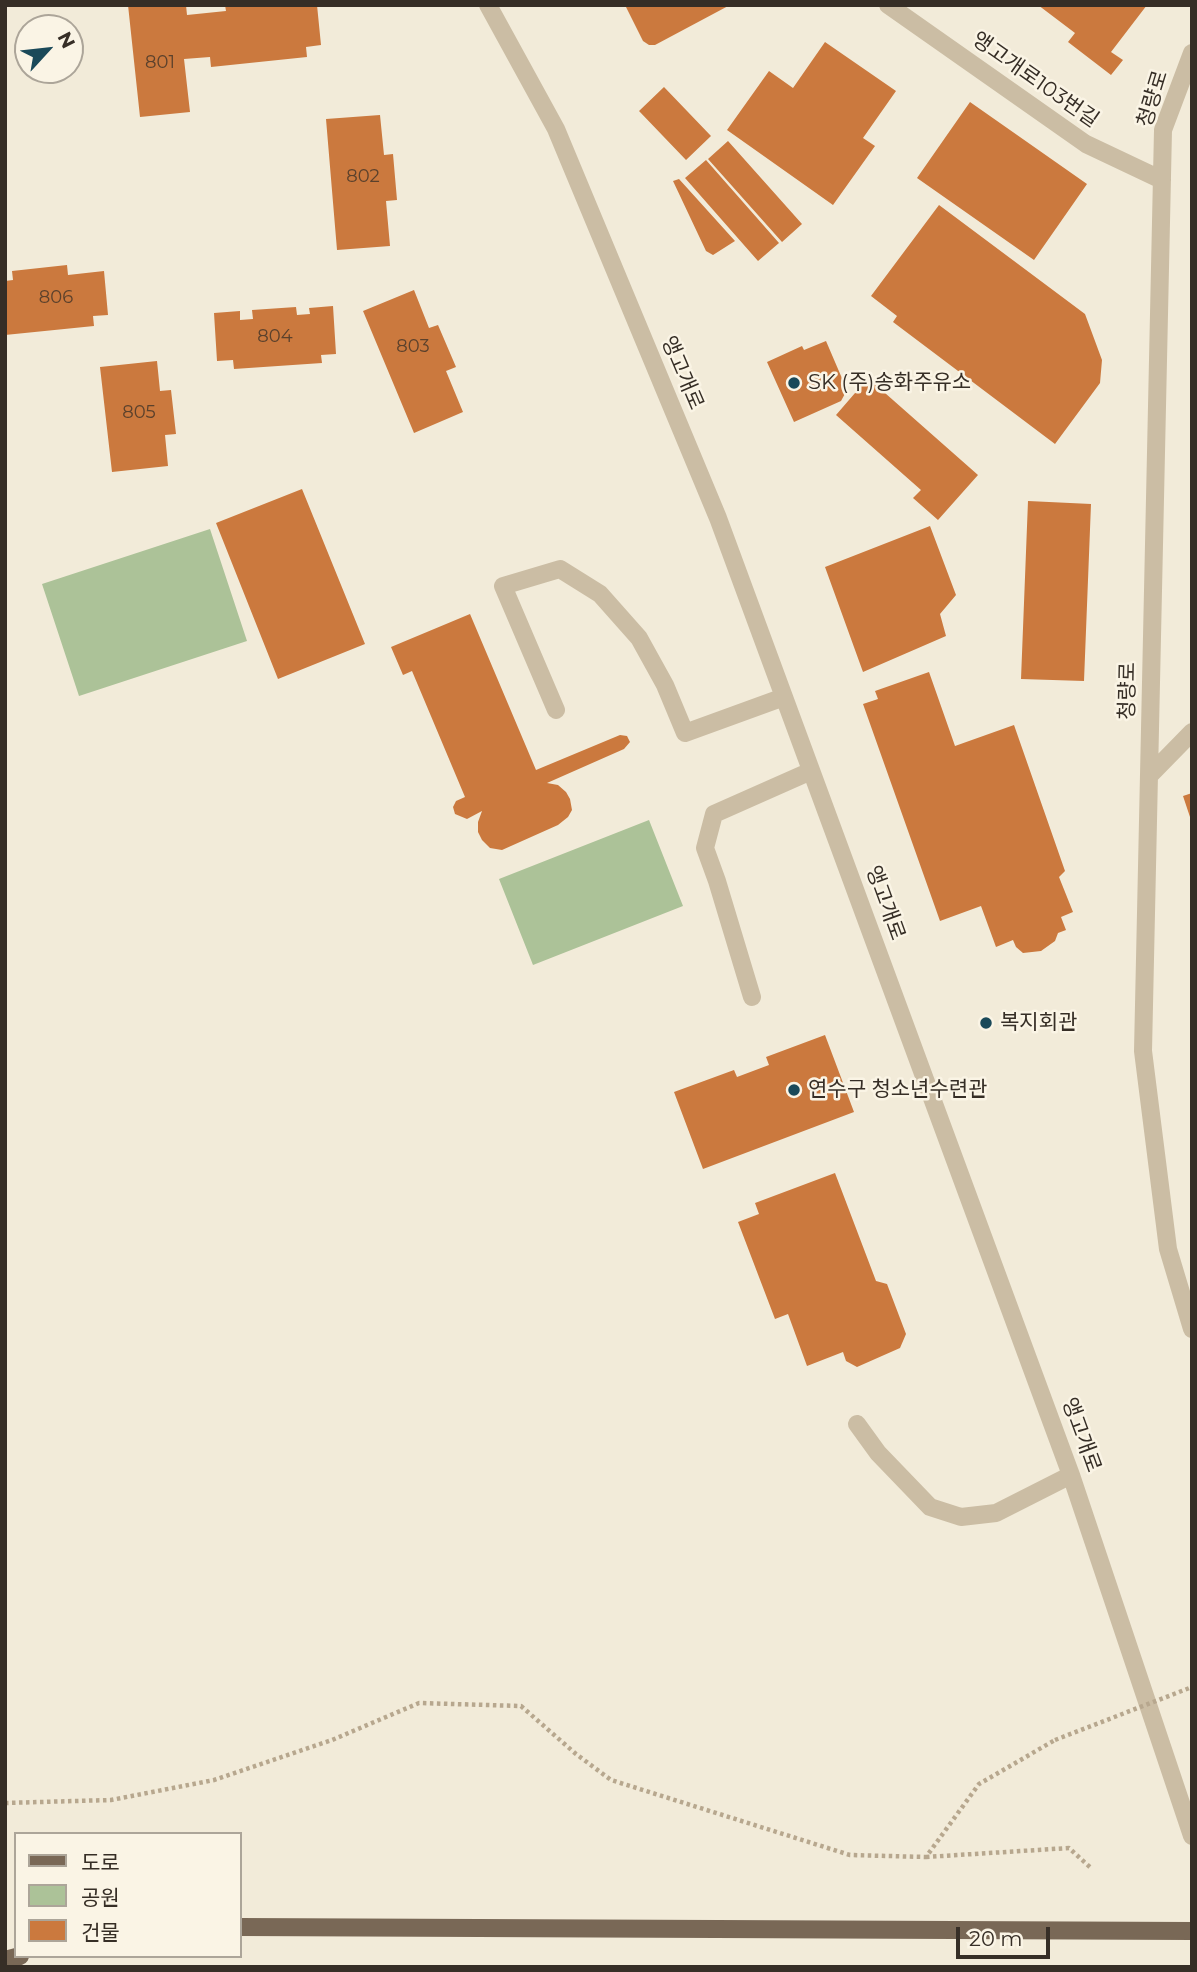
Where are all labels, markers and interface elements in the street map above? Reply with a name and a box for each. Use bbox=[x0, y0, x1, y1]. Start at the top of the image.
north arrow bbox=[14, 14, 84, 84]
street label: 앵고개로103번길 bbox=[967, 27, 1103, 133]
text: N bbox=[53, 28, 80, 52]
house number: 801 bbox=[145, 52, 175, 74]
street label: 청량로 bbox=[1132, 68, 1174, 130]
house number: 802 bbox=[346, 166, 380, 188]
house number: 806 bbox=[39, 287, 73, 309]
house number: 804 bbox=[257, 326, 293, 348]
street label: 앵고개로 bbox=[655, 333, 709, 413]
house number: 803 bbox=[396, 336, 430, 358]
place label: SK (주)송화주유소 bbox=[808, 370, 971, 396]
marker: SK (주)송화주유소 bbox=[786, 375, 802, 391]
house number: 805 bbox=[122, 402, 156, 424]
street label: 청량로 bbox=[1115, 662, 1141, 720]
street label: 앵고개로 bbox=[860, 862, 910, 944]
place label: 복지회관 bbox=[1000, 1010, 1077, 1036]
marker: 복지회관 bbox=[978, 1015, 994, 1031]
place label: 연수구 청소년수련관 bbox=[808, 1077, 987, 1103]
marker: 연수구 청소년수련관 bbox=[786, 1082, 802, 1098]
street label: 앵고개로 bbox=[1056, 1394, 1106, 1476]
legend bbox=[14, 1832, 242, 1958]
text: 도로 bbox=[81, 1850, 120, 1875]
text: 공원 bbox=[81, 1885, 120, 1910]
scale bar bbox=[959, 1912, 1054, 1956]
text: 건물 bbox=[81, 1920, 120, 1945]
text: 20 m bbox=[969, 1926, 1023, 1951]

